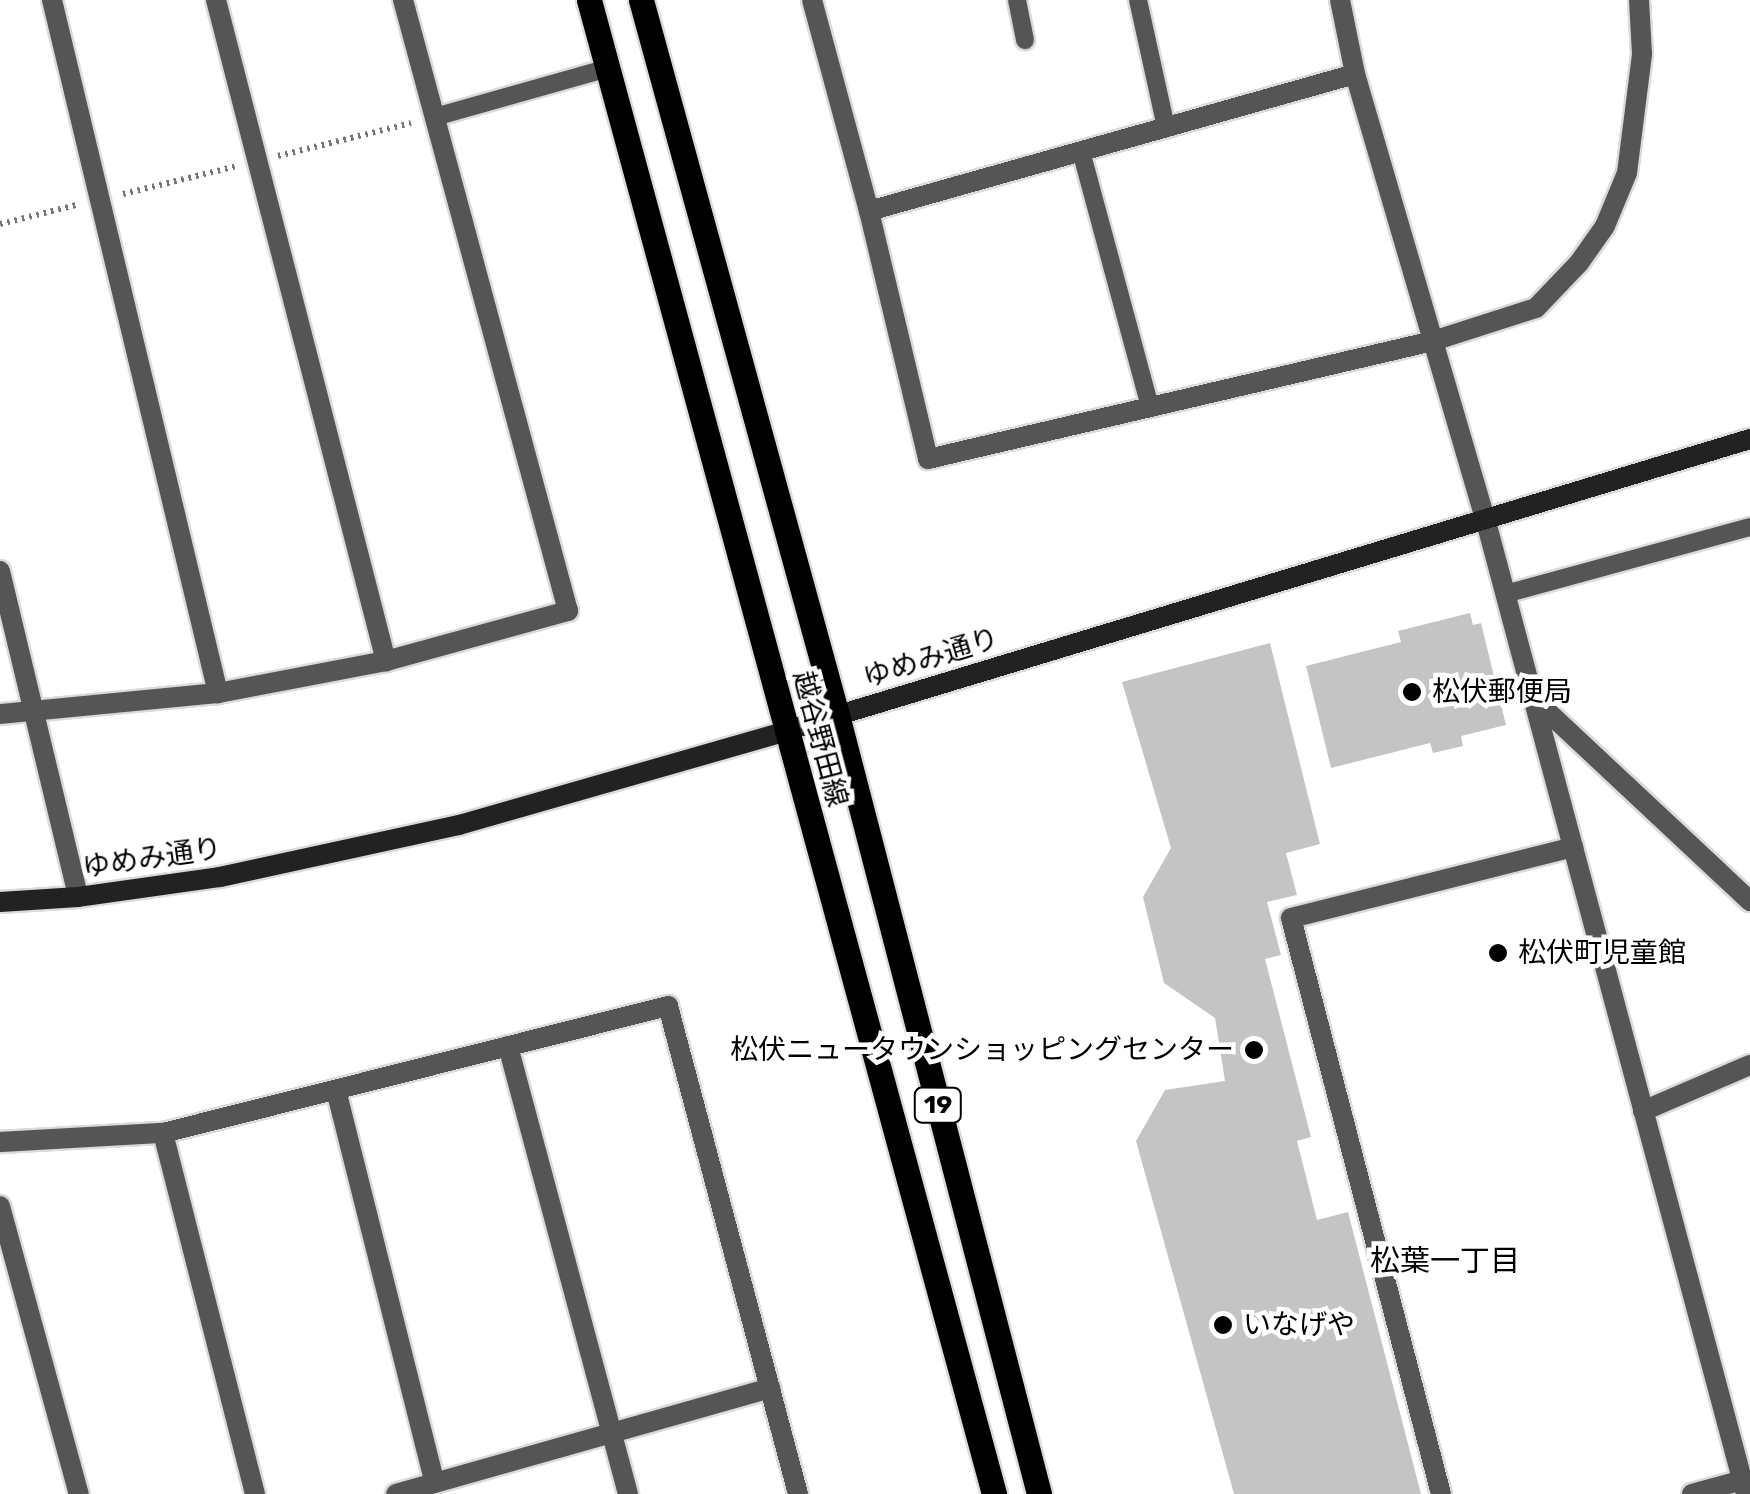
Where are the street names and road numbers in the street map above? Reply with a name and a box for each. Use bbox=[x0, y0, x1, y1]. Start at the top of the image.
street label: ゆめみ通り bbox=[859, 621, 1003, 695]
street label: 越谷野田線 bbox=[786, 667, 854, 811]
street label: ゆめみ通り bbox=[80, 832, 224, 884]
road number: 19 bbox=[913, 1085, 963, 1125]

